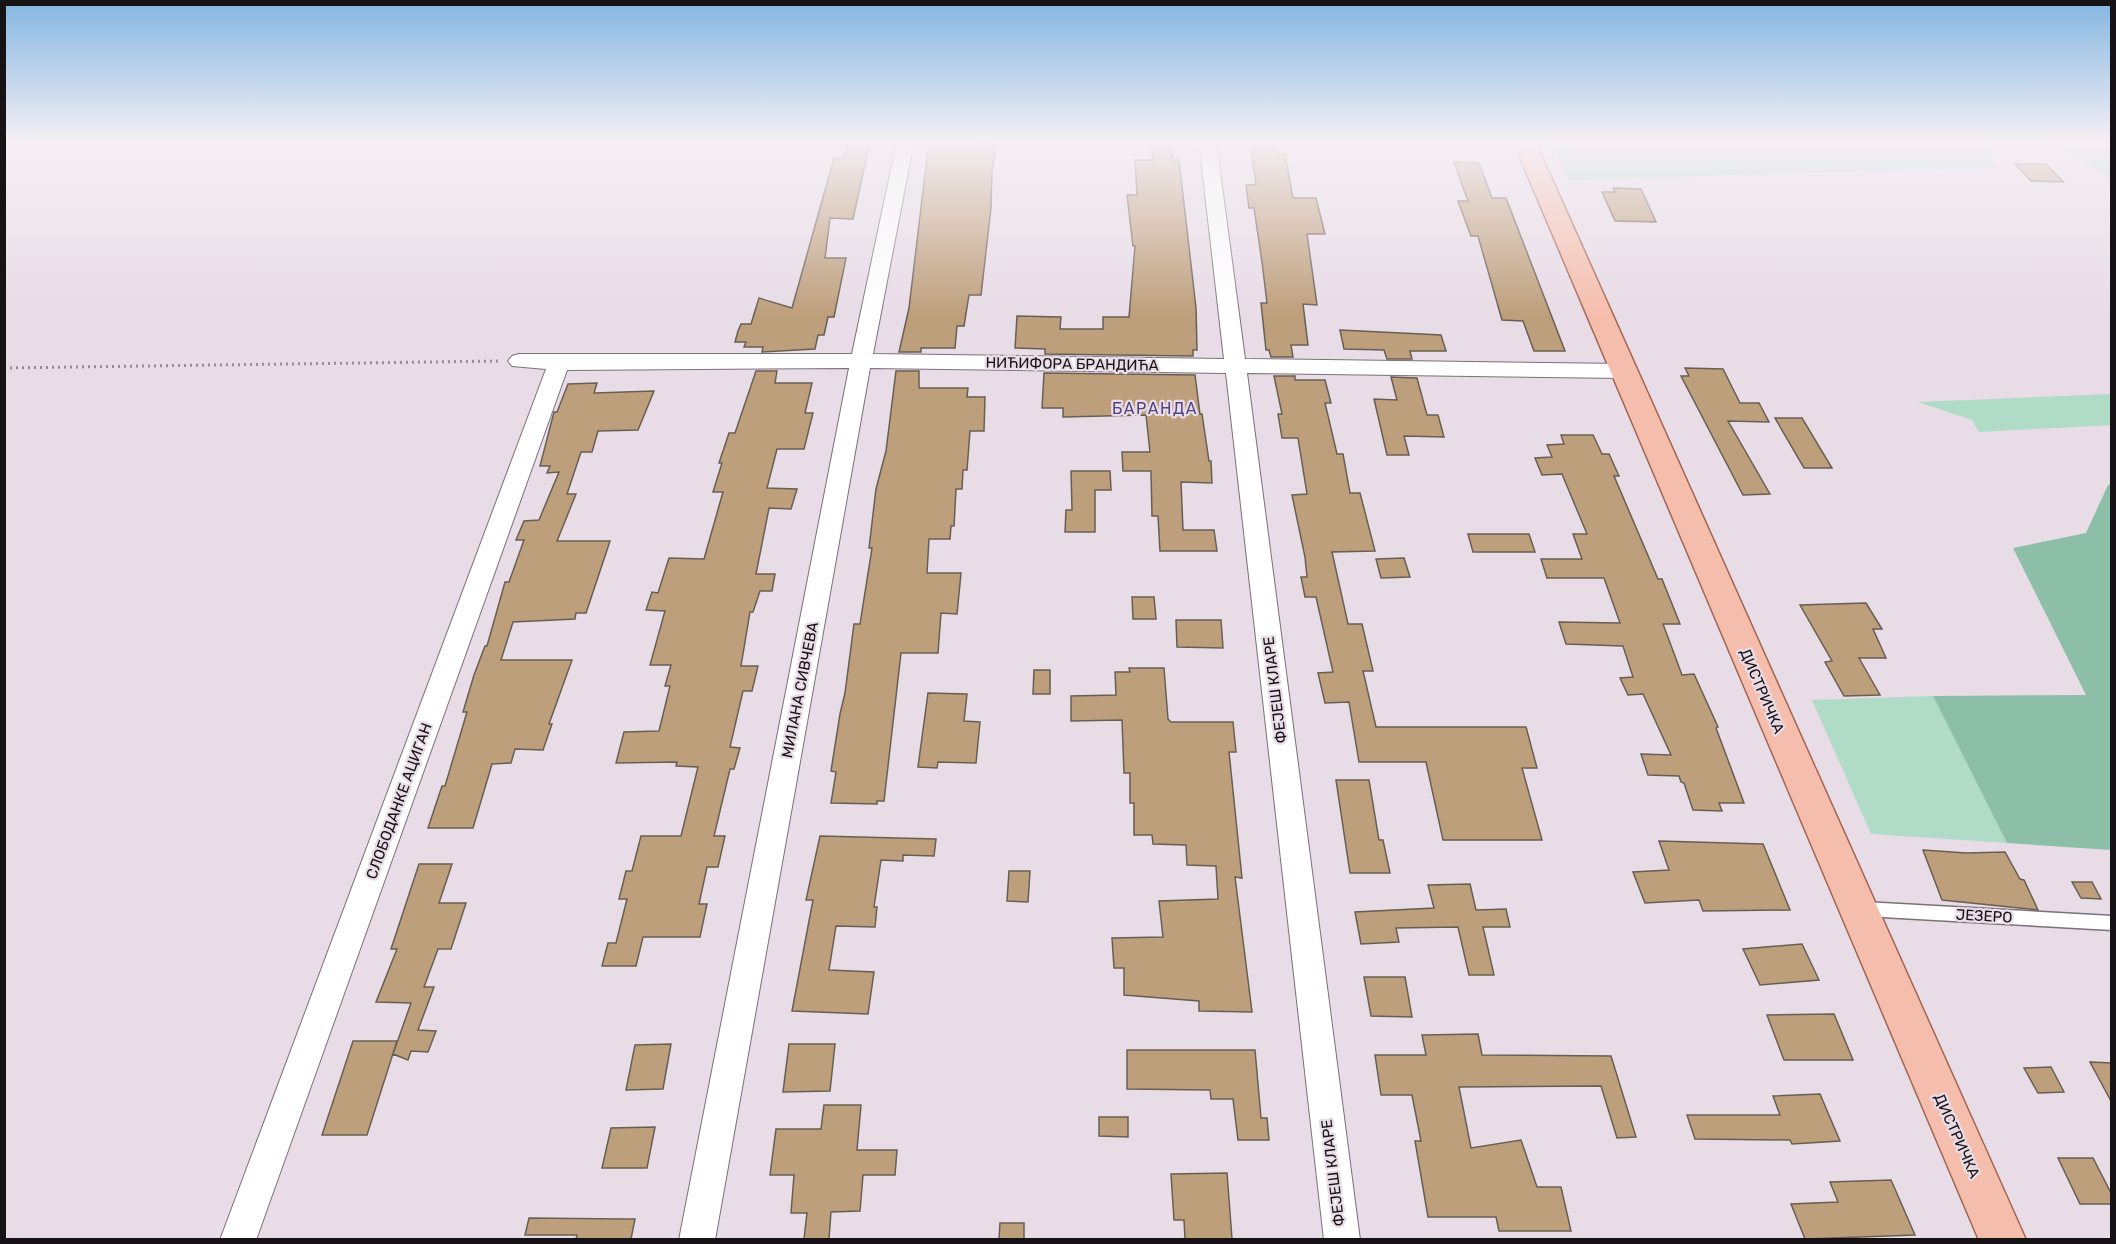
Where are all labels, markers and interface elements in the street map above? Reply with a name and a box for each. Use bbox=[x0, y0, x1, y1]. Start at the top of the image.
street label: НИЋИФОРА БРАНДИЋА bbox=[985, 353, 1159, 375]
district label: БАРАНДА bbox=[1112, 399, 1198, 418]
street label: МИЛАНА СИВЧЕВА bbox=[778, 620, 822, 760]
street label: ФЕЈЕШ КЛАРЕ bbox=[1260, 636, 1290, 744]
street label: ДИСТРИЧКА bbox=[1736, 646, 1788, 736]
street label: СЛОБОДАНКЕ АЦИГАН bbox=[362, 720, 436, 882]
street label: ЈЕЗЕРО bbox=[1955, 906, 2013, 926]
street label: ДИСТРИЧКА bbox=[1930, 1091, 1984, 1181]
street label: ФЕЈЕШ КЛАРЕ bbox=[1318, 1119, 1348, 1227]

